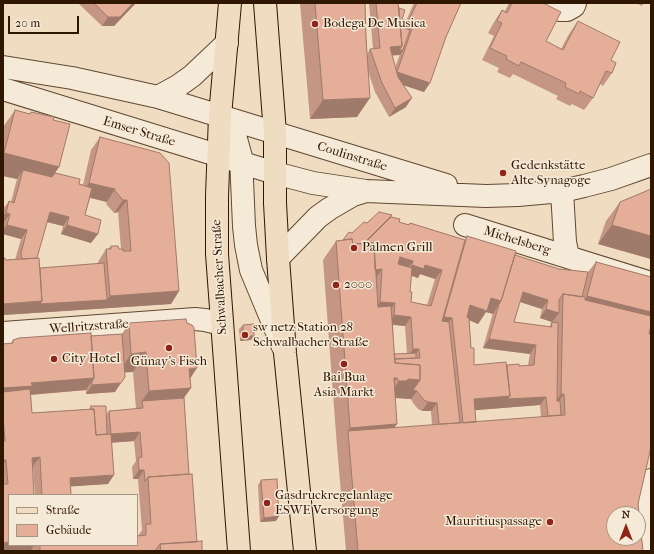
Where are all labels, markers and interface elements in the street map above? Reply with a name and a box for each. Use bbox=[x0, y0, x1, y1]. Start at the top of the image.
scale bar bbox=[10, 8, 81, 34]
text: 20 m bbox=[15, 16, 40, 30]
place label: Bodega De Musica bbox=[323, 16, 426, 32]
marker: Bodega De Musica bbox=[310, 19, 320, 29]
street label: Emser Straße bbox=[101, 114, 177, 150]
street label: Coulinstraße bbox=[315, 139, 389, 175]
place label: Gedenkstätte Alte Synagoge bbox=[511, 158, 591, 189]
marker: Gedenkstätte Alte Synagoge bbox=[498, 168, 508, 178]
street label: Schwalbacher Straße bbox=[209, 219, 231, 335]
street label: Michelsberg bbox=[482, 223, 552, 259]
place label: Palmen Grill bbox=[362, 240, 433, 256]
marker: Palmen Grill bbox=[349, 243, 359, 253]
place label: 2000 bbox=[344, 277, 372, 293]
marker: 2000 bbox=[331, 280, 341, 290]
street label: Wellritzstraße bbox=[49, 316, 129, 338]
place label: sw netz Station 28 Schwalbacher Straße bbox=[253, 320, 368, 351]
marker: sw netz Station 28 Schwalbacher Straße bbox=[240, 330, 250, 340]
marker: Günay's Fisch bbox=[164, 343, 174, 353]
place label: City Hotel bbox=[62, 351, 120, 367]
marker: City Hotel bbox=[49, 354, 59, 364]
place label: Günay's Fisch bbox=[131, 354, 207, 370]
marker: Bai Bua Asia Markt bbox=[339, 359, 349, 369]
place label: Bai Bua Asia Markt bbox=[314, 370, 374, 401]
place label: Gasdruckregelanlage ESWE Versorgung bbox=[275, 488, 393, 519]
legend bbox=[8, 494, 138, 546]
marker: Gasdruckregelanlage ESWE Versorgung bbox=[262, 498, 272, 508]
text: Straße bbox=[46, 503, 80, 517]
north arrow bbox=[606, 506, 646, 546]
text: N bbox=[622, 508, 630, 521]
place label: Mauritiuspassage bbox=[445, 514, 542, 530]
marker: Mauritiuspassage bbox=[545, 517, 555, 527]
text: Gebäude bbox=[46, 523, 91, 537]

